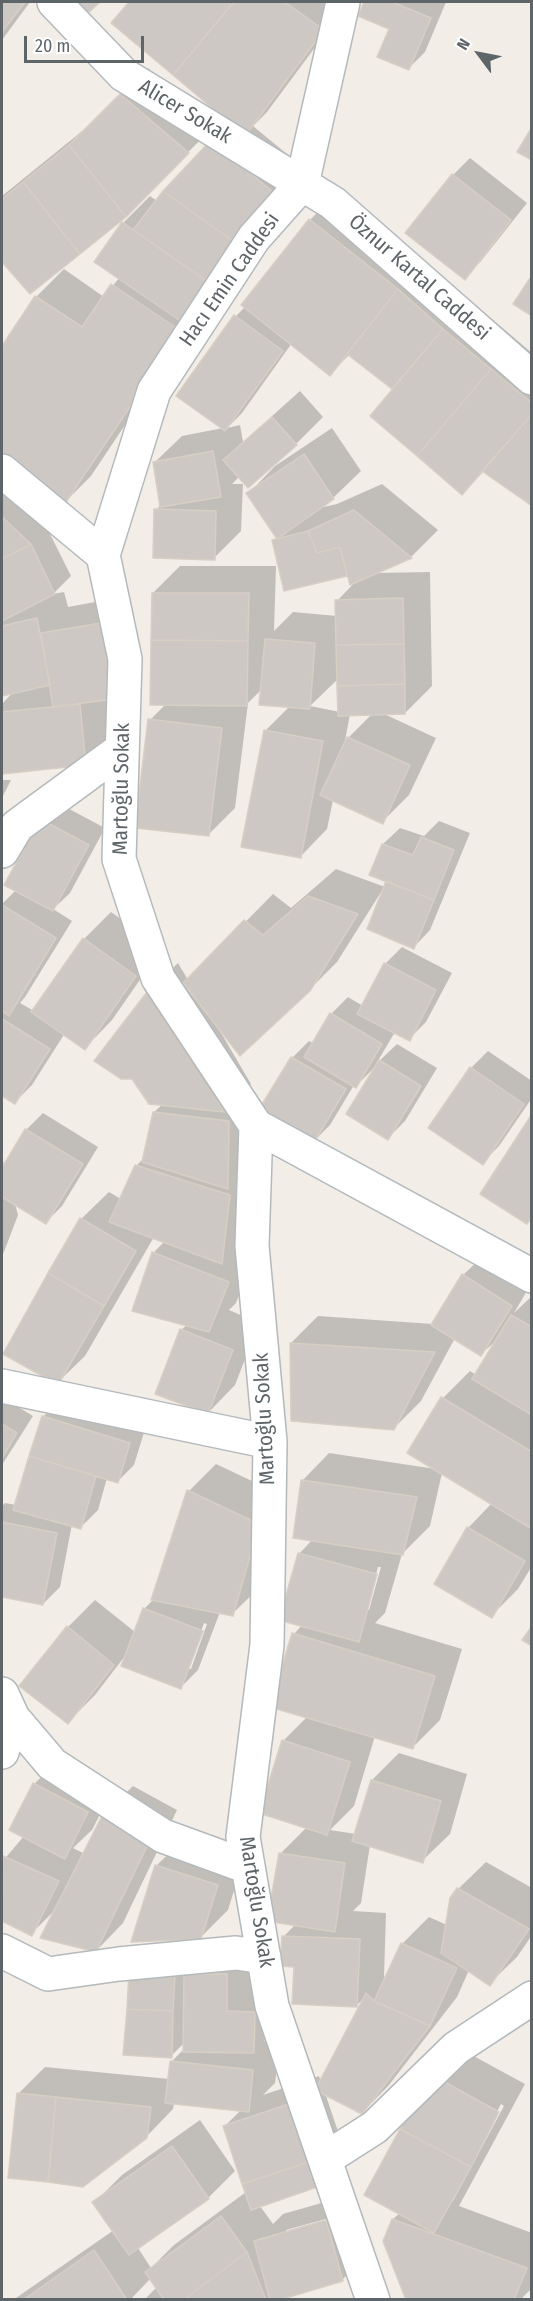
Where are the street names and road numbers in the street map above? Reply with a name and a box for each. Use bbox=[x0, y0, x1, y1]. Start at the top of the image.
street label: Alicer Sokak bbox=[134, 74, 236, 150]
street label: Hacı Emin Caddesi bbox=[175, 208, 285, 352]
street label: Öznur Kartal Caddesi bbox=[343, 210, 495, 346]
street label: Martoğlu Sokak bbox=[108, 723, 136, 855]
street label: Martoğlu Sokak bbox=[249, 1352, 281, 1486]
street label: Martoğlu Sokak bbox=[233, 1835, 279, 1969]

